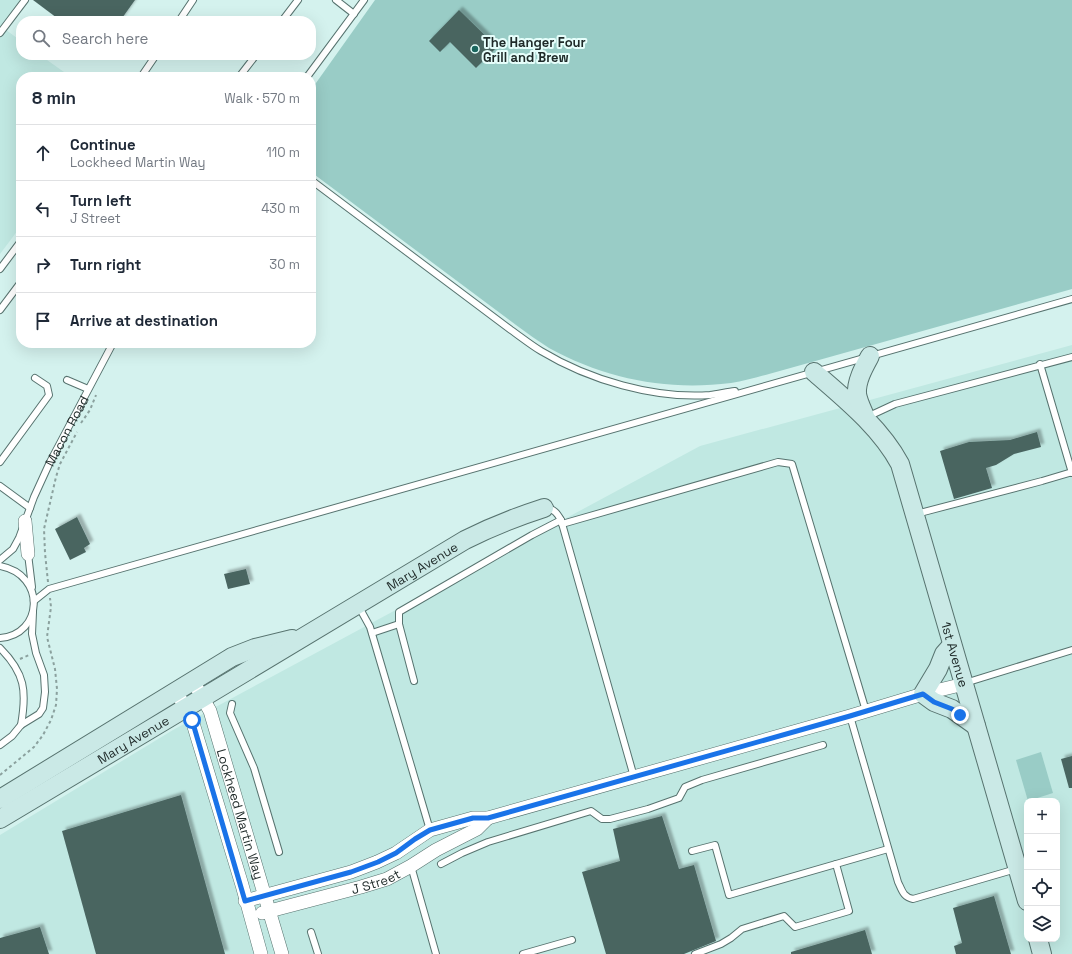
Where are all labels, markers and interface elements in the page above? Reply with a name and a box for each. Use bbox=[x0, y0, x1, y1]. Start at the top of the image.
search box bbox=[16, 16, 316, 60]
icon: search bbox=[30, 27, 52, 49]
text: Search here bbox=[62, 29, 148, 48]
place label: The Hanger Four Grill and Brew bbox=[483, 34, 586, 66]
marker: The Hanger Four Grill and Brew bbox=[470, 44, 480, 54]
text: 8 min bbox=[32, 87, 76, 109]
text: Walk · 570 m bbox=[224, 90, 300, 107]
text: Continue bbox=[70, 135, 136, 154]
icon: ahead bbox=[32, 142, 54, 164]
text: 110 m bbox=[266, 144, 300, 161]
text: Lockheed Martin Way bbox=[70, 154, 205, 171]
text: Turn left bbox=[70, 191, 132, 210]
icon: left bbox=[32, 198, 54, 220]
text: 430 m bbox=[261, 200, 300, 217]
text: J Street bbox=[70, 210, 121, 227]
icon: right bbox=[32, 254, 54, 276]
text: Turn right bbox=[70, 255, 141, 274]
text: 30 m bbox=[269, 256, 300, 273]
icon: arrive bbox=[32, 310, 54, 332]
text: Arrive at destination bbox=[70, 311, 218, 330]
street label: Macon Road bbox=[41, 393, 92, 469]
street label: Mary Avenue bbox=[383, 538, 461, 594]
street label: 1st Avenue bbox=[938, 620, 973, 689]
route end bbox=[951, 706, 969, 724]
street label: Mary Avenue bbox=[94, 711, 172, 767]
route start bbox=[183, 711, 201, 729]
street label: Lockheed Martin Way bbox=[213, 747, 268, 881]
map controls bbox=[1024, 798, 1060, 942]
button: + bbox=[1024, 798, 1060, 834]
button: − bbox=[1024, 834, 1060, 870]
street label: J Street bbox=[349, 865, 403, 898]
button: locate bbox=[1024, 870, 1060, 906]
button: layers bbox=[1024, 906, 1060, 942]

